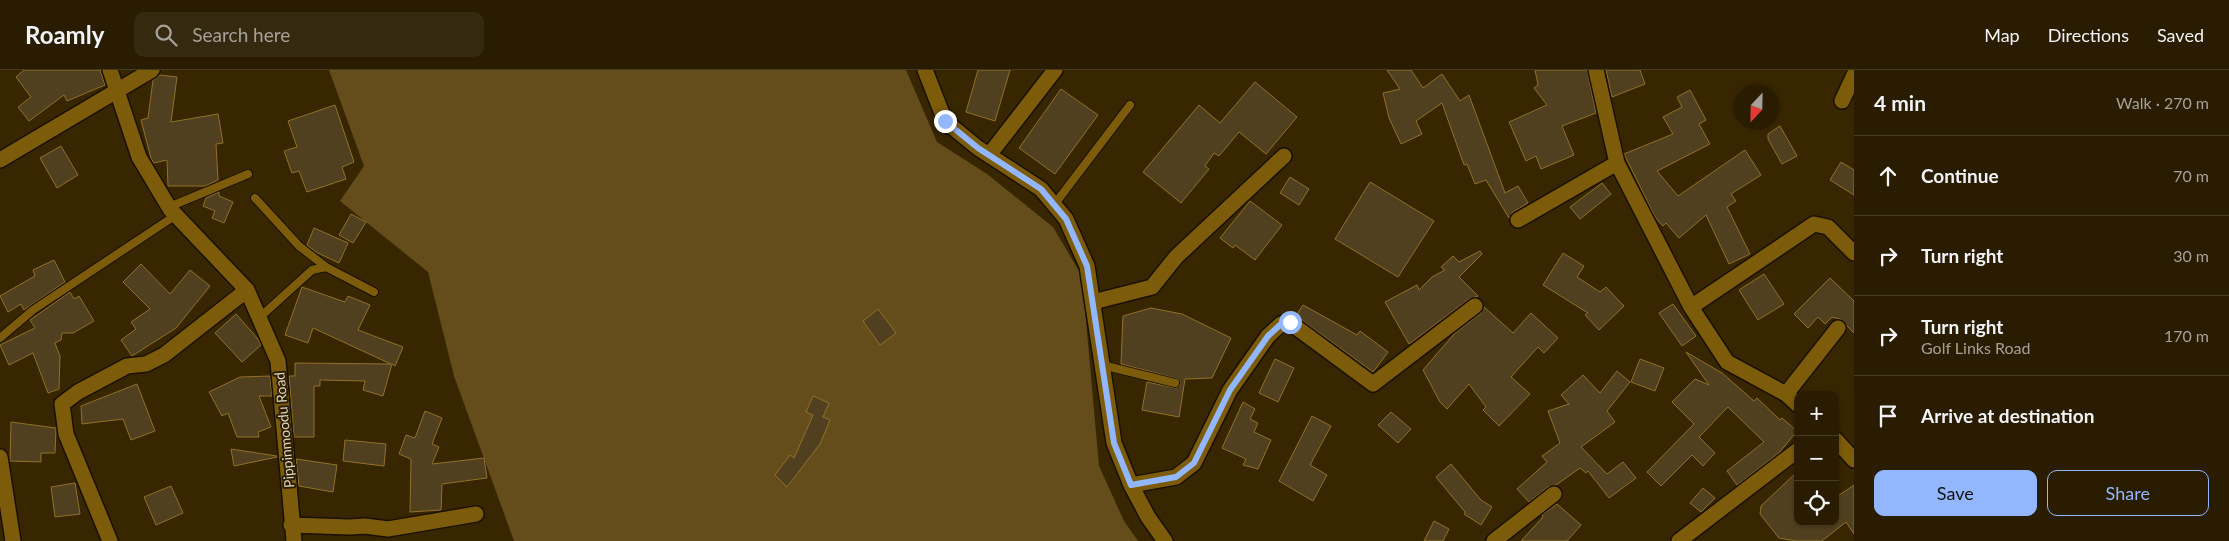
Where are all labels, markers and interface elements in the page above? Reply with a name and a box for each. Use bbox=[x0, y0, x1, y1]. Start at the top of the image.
search box bbox=[134, 12, 484, 57]
text: Roamly bbox=[25, 20, 104, 49]
icon: search bbox=[152, 21, 180, 49]
text: Search here bbox=[192, 23, 290, 46]
text: Map bbox=[1984, 24, 2020, 46]
text: Directions bbox=[2048, 24, 2129, 46]
text: Saved bbox=[2157, 24, 2204, 46]
north arrow bbox=[1734, 85, 1779, 130]
text: 4 min bbox=[1874, 90, 1926, 115]
text: Walk · 270 m bbox=[2116, 93, 2209, 112]
route end bbox=[934, 110, 957, 133]
icon: ahead bbox=[1874, 162, 1902, 190]
text: Continue bbox=[1921, 164, 1999, 187]
text: 70 m bbox=[2173, 166, 2209, 185]
icon: right bbox=[1874, 242, 1902, 270]
text: Turn right bbox=[1921, 244, 2003, 267]
text: 30 m bbox=[2173, 246, 2209, 265]
route start bbox=[1279, 311, 1302, 334]
text: Turn right bbox=[1921, 315, 2003, 338]
icon: right bbox=[1874, 322, 1902, 350]
text: 170 m bbox=[2164, 326, 2209, 345]
text: Golf Links Road bbox=[1921, 338, 2030, 357]
street label: Pippinmoodu Road bbox=[270, 371, 298, 489]
map controls bbox=[1794, 391, 1839, 526]
button: + bbox=[1794, 391, 1839, 436]
icon: arrive bbox=[1874, 402, 1902, 430]
text: Arrive at destination bbox=[1921, 404, 2094, 427]
button: − bbox=[1794, 436, 1839, 481]
button: Save bbox=[1874, 470, 2037, 516]
button: Share bbox=[2047, 470, 2209, 516]
button: locate bbox=[1794, 481, 1839, 526]

